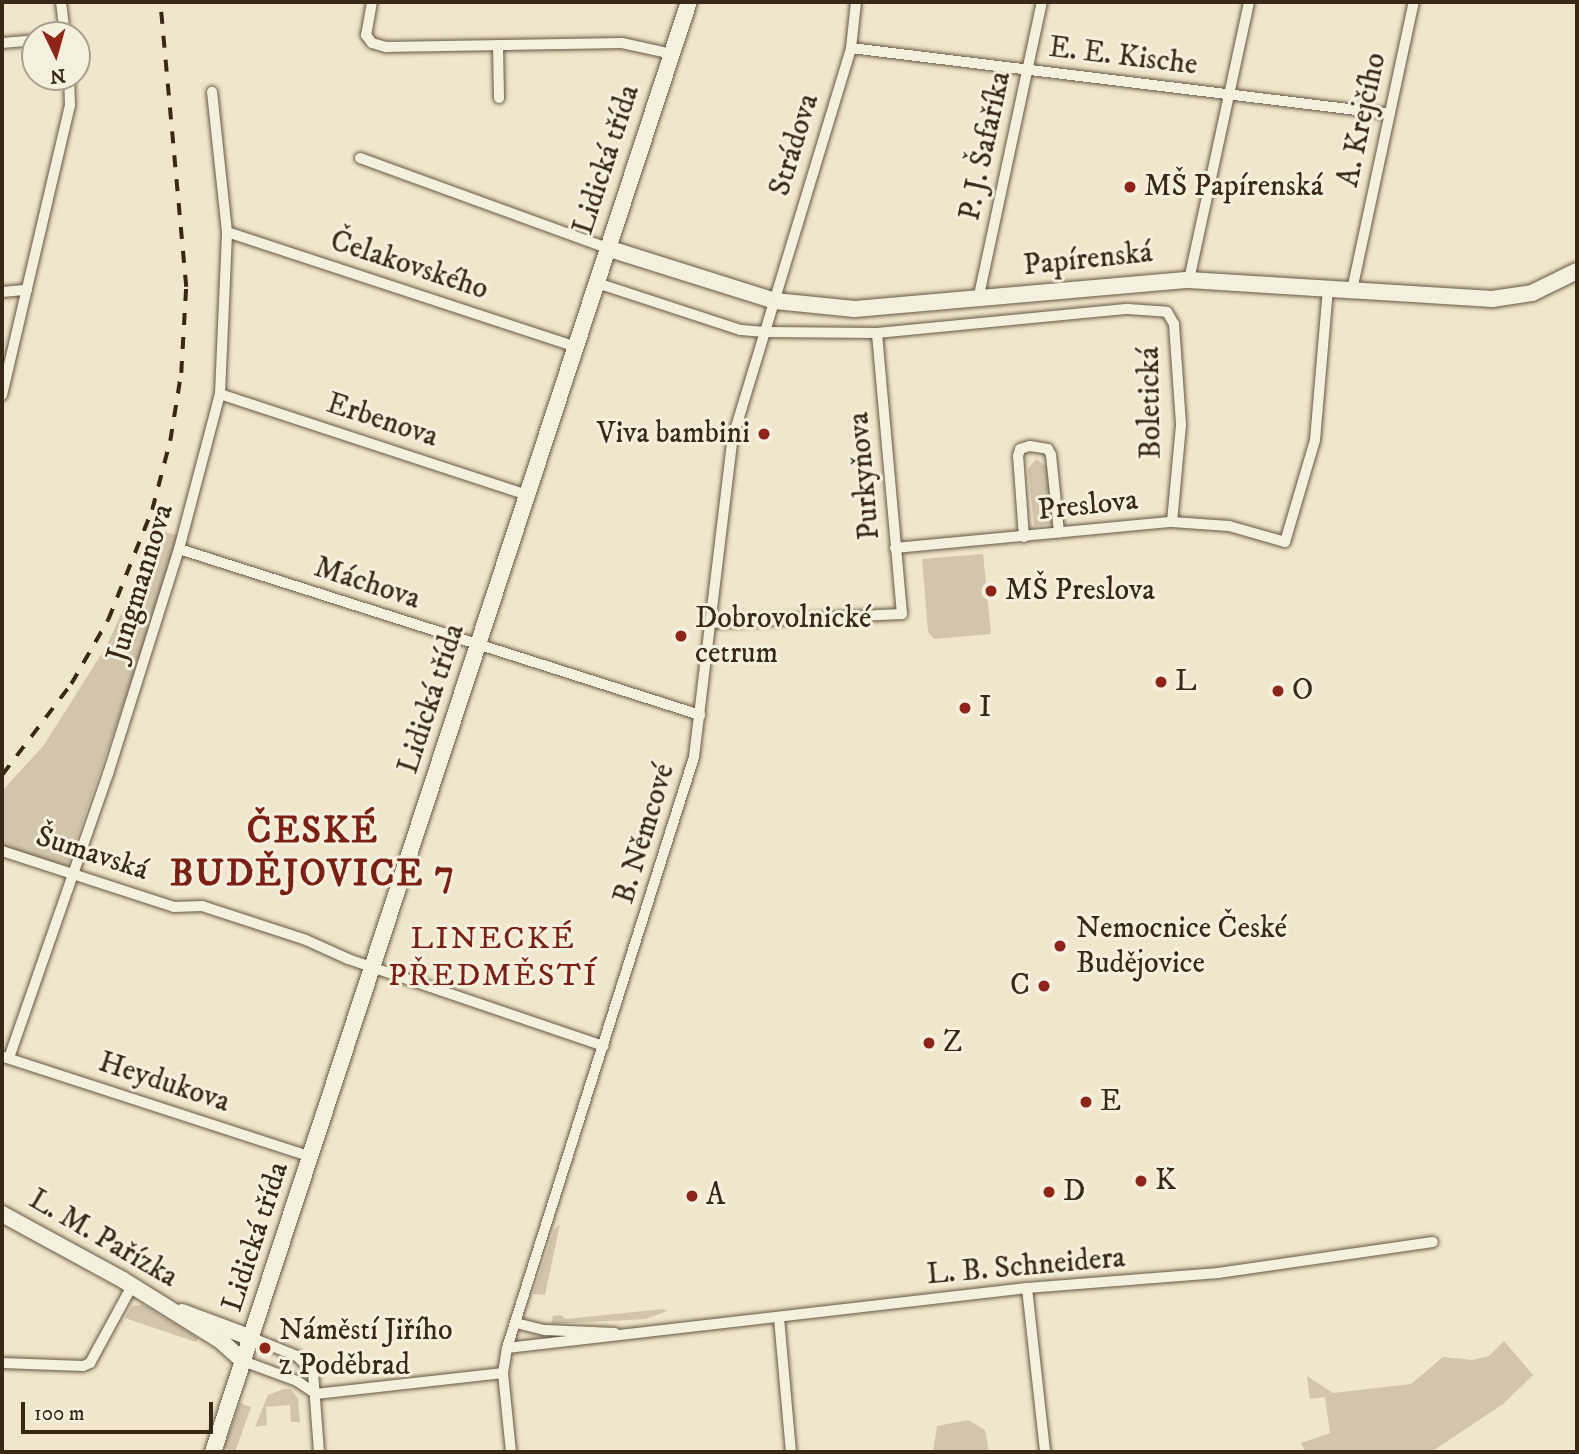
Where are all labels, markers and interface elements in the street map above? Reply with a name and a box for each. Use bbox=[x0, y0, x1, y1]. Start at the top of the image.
north arrow bbox=[21, 21, 91, 91]
street label: E. E. Kische bbox=[1047, 30, 1199, 84]
street label: A. Krejčího bbox=[1331, 50, 1395, 190]
text: N bbox=[49, 63, 66, 88]
street label: P. J. Šafaříka bbox=[953, 68, 1019, 224]
street label: Lidická třída bbox=[566, 81, 648, 239]
street label: Strádova bbox=[762, 90, 828, 200]
place label: MŠ Papírenská bbox=[1144, 169, 1323, 205]
marker: MŠ Papírenská bbox=[1122, 179, 1138, 195]
street label: Čelakovského bbox=[326, 224, 492, 308]
street label: Papírenská bbox=[1022, 235, 1154, 285]
street label: Boletická bbox=[1132, 346, 1170, 460]
street label: Erbenova bbox=[322, 386, 442, 456]
street label: Purkyňova bbox=[841, 411, 889, 541]
place label: Viva bambini bbox=[597, 416, 750, 452]
marker: Viva bambini bbox=[756, 426, 772, 442]
street label: Preslova bbox=[1036, 483, 1140, 529]
street label: Jungmannova bbox=[100, 500, 182, 666]
street label: Máchova bbox=[309, 550, 425, 618]
place label: MŠ Preslova bbox=[1005, 573, 1155, 609]
marker: MŠ Preslova bbox=[983, 583, 999, 599]
place label: Dobrovolnické cetrum bbox=[695, 601, 872, 672]
street label: Lidická třída bbox=[391, 620, 473, 778]
marker: Dobrovolnické cetrum bbox=[673, 628, 689, 644]
place label: L bbox=[1175, 664, 1197, 700]
place label: O bbox=[1292, 673, 1313, 709]
marker: L bbox=[1153, 674, 1169, 690]
marker: O bbox=[1270, 683, 1286, 699]
place label: I bbox=[979, 690, 991, 726]
marker: I bbox=[957, 700, 973, 716]
street label: B. Němcové bbox=[607, 760, 683, 908]
district label: ČESKÉ BUDĚJOVICE 7 bbox=[172, 811, 454, 898]
street label: Šumavská bbox=[31, 819, 153, 889]
place label: Nemocnice České Budějovice bbox=[1076, 911, 1287, 982]
district label: LINECKÉ PŘEDMĚSTÍ bbox=[389, 921, 597, 996]
marker: Nemocnice České Budějovice bbox=[1050, 936, 1070, 956]
place label: C bbox=[1010, 968, 1030, 1004]
marker: C bbox=[1036, 978, 1052, 994]
place label: Z bbox=[943, 1025, 962, 1061]
marker: Z bbox=[921, 1035, 937, 1051]
street label: Heydukova bbox=[94, 1045, 234, 1121]
place label: E bbox=[1100, 1084, 1121, 1120]
marker: E bbox=[1078, 1094, 1094, 1110]
street label: Lidická třída bbox=[215, 1158, 297, 1316]
place label: K bbox=[1155, 1163, 1176, 1199]
marker: K bbox=[1133, 1173, 1149, 1189]
place label: D bbox=[1063, 1174, 1085, 1210]
place label: A bbox=[706, 1178, 725, 1214]
street label: L. M. Pařízka bbox=[22, 1182, 184, 1296]
marker: D bbox=[1041, 1184, 1057, 1200]
marker: A bbox=[684, 1188, 700, 1204]
street label: L. B. Schneidera bbox=[925, 1240, 1127, 1294]
place label: Náměstí Jiřího z Poděbrad bbox=[279, 1313, 452, 1384]
marker: Náměstí Jiřího z Poděbrad bbox=[257, 1340, 273, 1356]
scale bar bbox=[24, 1388, 217, 1432]
text: 100 m bbox=[34, 1401, 85, 1427]

